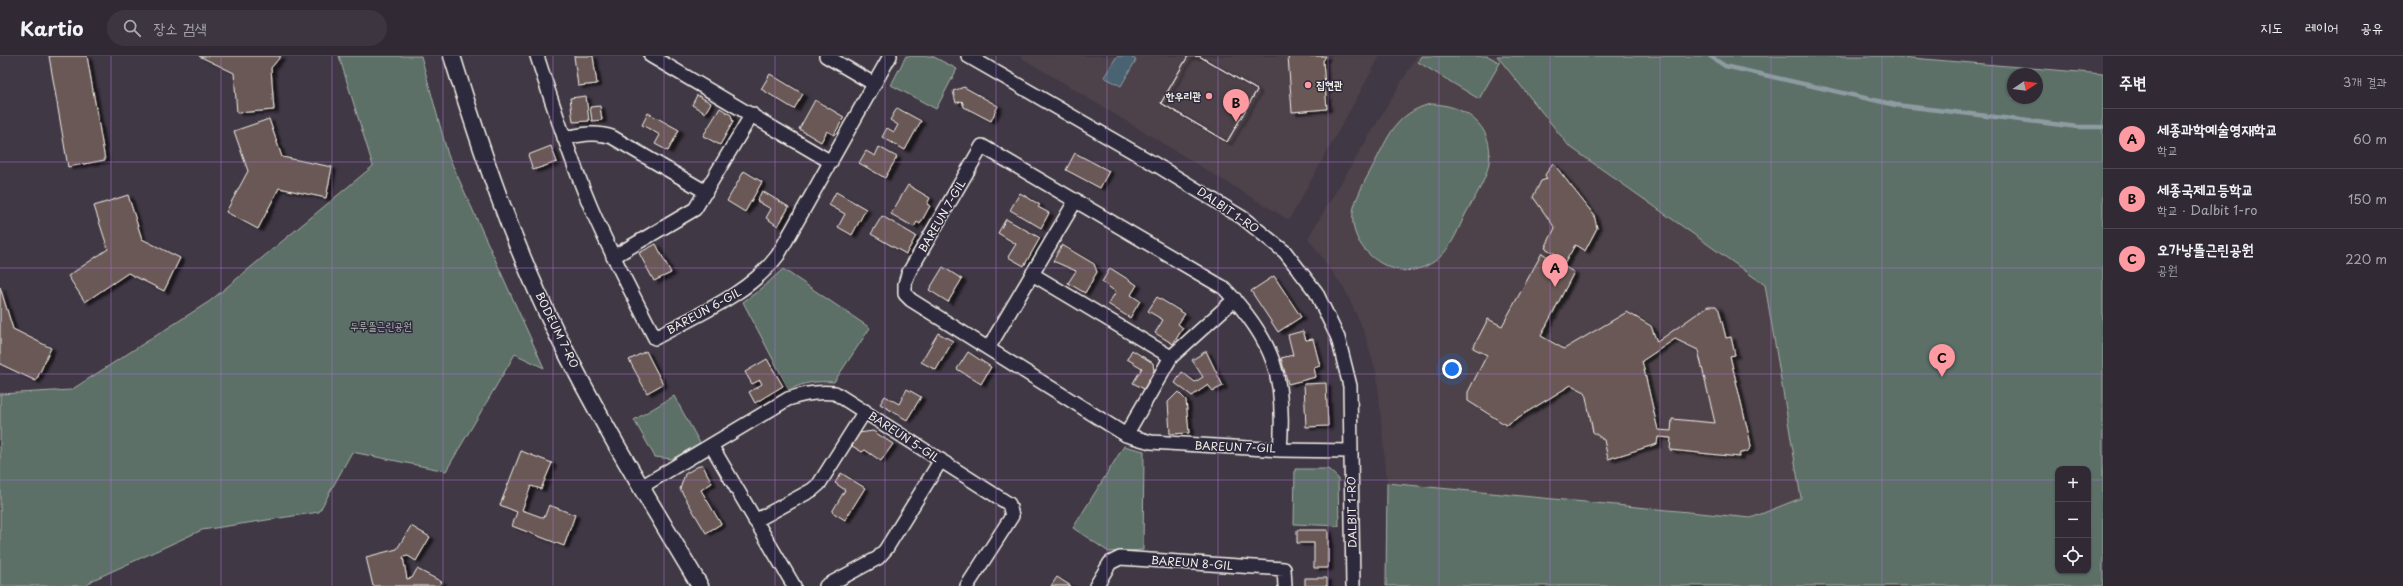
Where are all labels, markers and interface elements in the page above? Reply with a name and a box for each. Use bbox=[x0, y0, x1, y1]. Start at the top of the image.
search box bbox=[107, 10, 387, 46]
text: Kartio bbox=[20, 14, 83, 42]
text: 장소 검색 bbox=[153, 16, 207, 39]
icon: search bbox=[121, 17, 143, 39]
text: 지도 bbox=[2260, 17, 2283, 38]
text: 레이어 bbox=[2305, 17, 2338, 38]
text: 공유 bbox=[2360, 17, 2383, 38]
north arrow bbox=[2007, 68, 2043, 104]
text: 주변 bbox=[2119, 69, 2146, 95]
text: 3개 결과 bbox=[2343, 72, 2387, 91]
place label: 집현관 bbox=[1316, 76, 1343, 93]
marker: 집현관 bbox=[1303, 80, 1313, 90]
place label: 한우리관 bbox=[1166, 87, 1201, 104]
pin: B bbox=[1223, 89, 1249, 122]
marker: 한우리관 bbox=[1204, 91, 1214, 101]
text: 세종과학예술영재학교 bbox=[2157, 117, 2278, 140]
text: A bbox=[2127, 129, 2137, 148]
text: 60 m bbox=[2353, 129, 2387, 148]
text: 학교 bbox=[2157, 140, 2178, 159]
street label: BAREUN 7-GIL bbox=[914, 176, 970, 255]
text: 세종국제고등학교 bbox=[2157, 177, 2254, 200]
street label: DALBIT 1-RO bbox=[1194, 183, 1263, 237]
text: B bbox=[2128, 189, 2136, 208]
text: 150 m bbox=[2348, 189, 2387, 208]
text: 학교 · Dalbit 1-ro bbox=[2157, 200, 2257, 219]
text: 오가낭뜰근린공원 bbox=[2157, 237, 2254, 260]
text: C bbox=[2127, 249, 2137, 268]
text: 220 m bbox=[2345, 249, 2387, 268]
pin: A bbox=[1542, 254, 1568, 287]
text: 공원 bbox=[2157, 260, 2178, 279]
street label: BAREUN 6-GIL bbox=[663, 283, 745, 338]
street label: BODEUM 7-RO bbox=[532, 289, 583, 371]
park label: 두루뜰근린공원 bbox=[350, 317, 412, 334]
pin: C bbox=[1929, 344, 1955, 377]
your location bbox=[1442, 359, 1462, 379]
street label: BAREUN 5-GIL bbox=[865, 407, 944, 467]
street label: BAREUN 7-GIL bbox=[1194, 437, 1277, 456]
map controls bbox=[2055, 466, 2091, 574]
button: + bbox=[2055, 466, 2091, 502]
street label: DALBIT 1-RO bbox=[1342, 476, 1361, 548]
button: − bbox=[2055, 502, 2091, 538]
button: locate bbox=[2055, 538, 2091, 574]
street label: BAREUN 8-GIL bbox=[1150, 551, 1234, 574]

